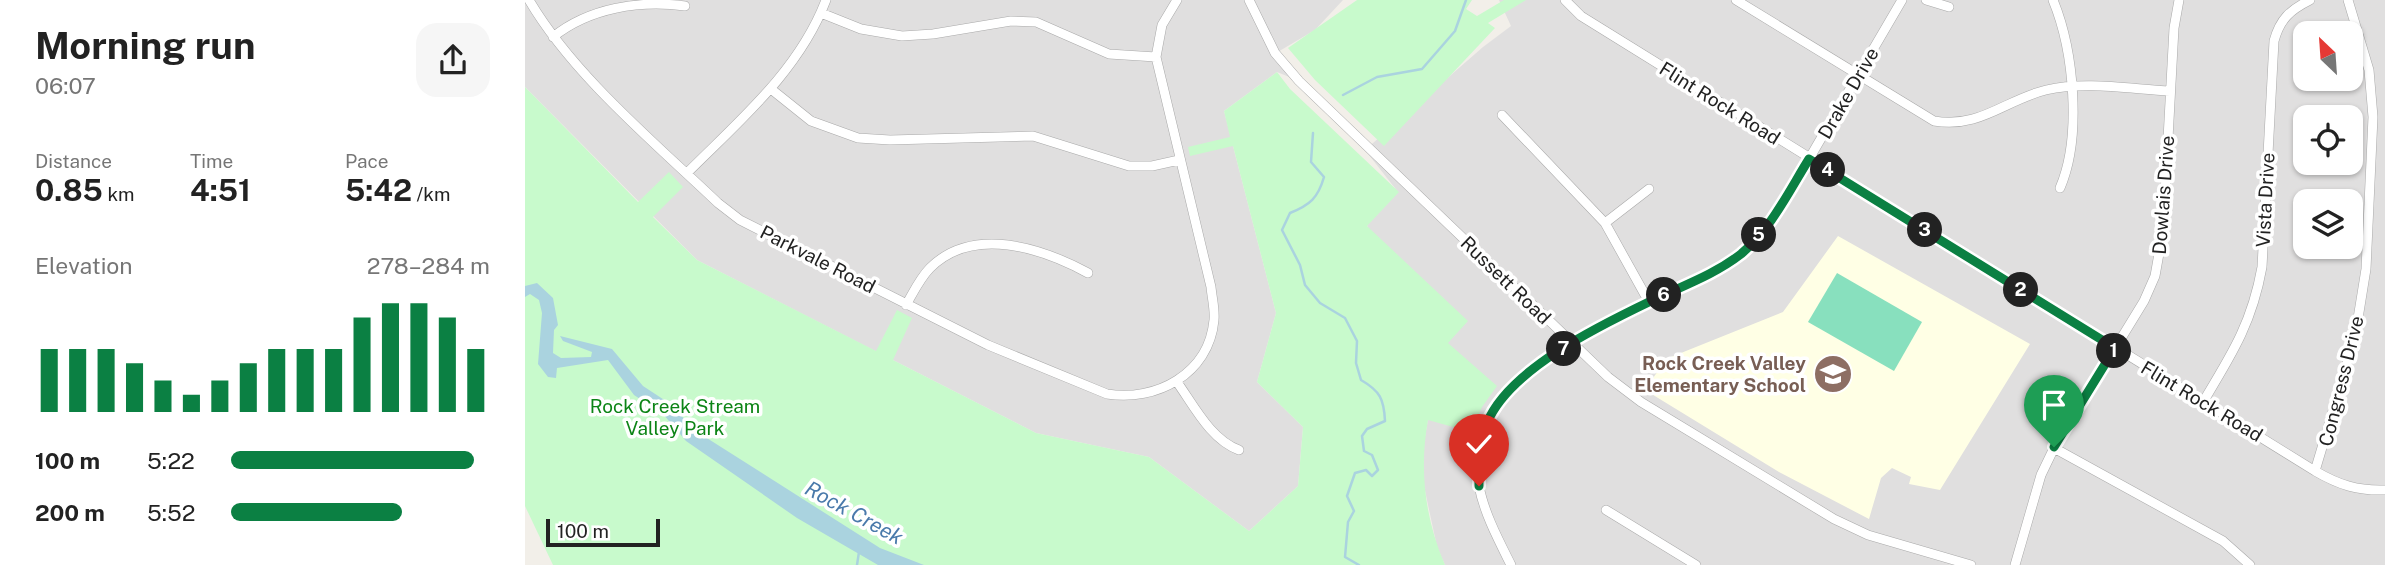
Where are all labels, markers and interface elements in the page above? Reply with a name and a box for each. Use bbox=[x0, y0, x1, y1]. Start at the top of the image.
north arrow bbox=[2293, 21, 2363, 91]
map controls bbox=[2293, 21, 2363, 259]
text: Morning run bbox=[35, 23, 256, 68]
button: share bbox=[416, 23, 490, 97]
street label: Drake Drive bbox=[1813, 43, 1883, 143]
street label: Flint Rock Road bbox=[1656, 57, 1784, 149]
text: 06:07 bbox=[35, 72, 96, 99]
button: locate bbox=[2293, 105, 2363, 175]
street label: Dowlais Drive bbox=[2148, 135, 2178, 255]
text: Distance bbox=[35, 150, 112, 172]
text: Time bbox=[190, 150, 233, 172]
text: Pace bbox=[345, 150, 388, 172]
pin: 4 bbox=[1811, 152, 1845, 188]
street label: Vista Drive bbox=[2252, 152, 2278, 248]
text: 4 bbox=[1821, 158, 1834, 180]
text: 0.85 bbox=[35, 172, 103, 208]
text: 4:51 bbox=[190, 172, 251, 208]
text: 5:42 bbox=[345, 172, 412, 208]
text: km bbox=[103, 183, 135, 205]
text: /km bbox=[412, 183, 450, 205]
button: layers bbox=[2293, 189, 2363, 259]
pin: 3 bbox=[1907, 212, 1943, 247]
pin: 5 bbox=[1741, 218, 1777, 252]
text: 3 bbox=[1918, 218, 1931, 240]
street label: Parkvale Road bbox=[757, 221, 879, 297]
text: 5 bbox=[1752, 223, 1765, 245]
street label: Russett Road bbox=[1456, 232, 1556, 328]
text: Elevation bbox=[35, 252, 133, 279]
text: 278–284 m bbox=[367, 252, 490, 279]
pin: 2 bbox=[2003, 272, 2039, 308]
pin: 6 bbox=[1647, 278, 1681, 312]
text: 2 bbox=[2014, 278, 2027, 300]
text: 6 bbox=[1657, 283, 1670, 305]
street label: Congress Drive bbox=[2314, 313, 2368, 449]
pin: 7 bbox=[1546, 332, 1581, 366]
pin: 1 bbox=[2097, 334, 2131, 368]
text: 7 bbox=[1558, 337, 1569, 359]
text: 1 bbox=[2109, 339, 2118, 361]
place label: Rock Creek Valley Elementary School bbox=[1634, 352, 1806, 396]
school or university icon: Rock Creek Valley Elementary School bbox=[1812, 353, 1854, 395]
street label: Flint Rock Road bbox=[2137, 356, 2267, 446]
pin bbox=[2024, 375, 2084, 447]
icon: arrive bbox=[2035, 386, 2073, 424]
park label: Rock Creek Stream Valley Park bbox=[590, 395, 760, 439]
pin bbox=[1449, 414, 1509, 486]
icon: check bbox=[1460, 425, 1498, 463]
text: 100 m bbox=[35, 447, 100, 474]
text: 5:22 bbox=[147, 447, 195, 474]
water label: Rock Creek bbox=[801, 475, 908, 550]
text: 200 m bbox=[35, 499, 105, 526]
text: 5:52 bbox=[147, 499, 195, 526]
scale bar bbox=[546, 516, 660, 548]
text: 100 m bbox=[557, 520, 609, 542]

